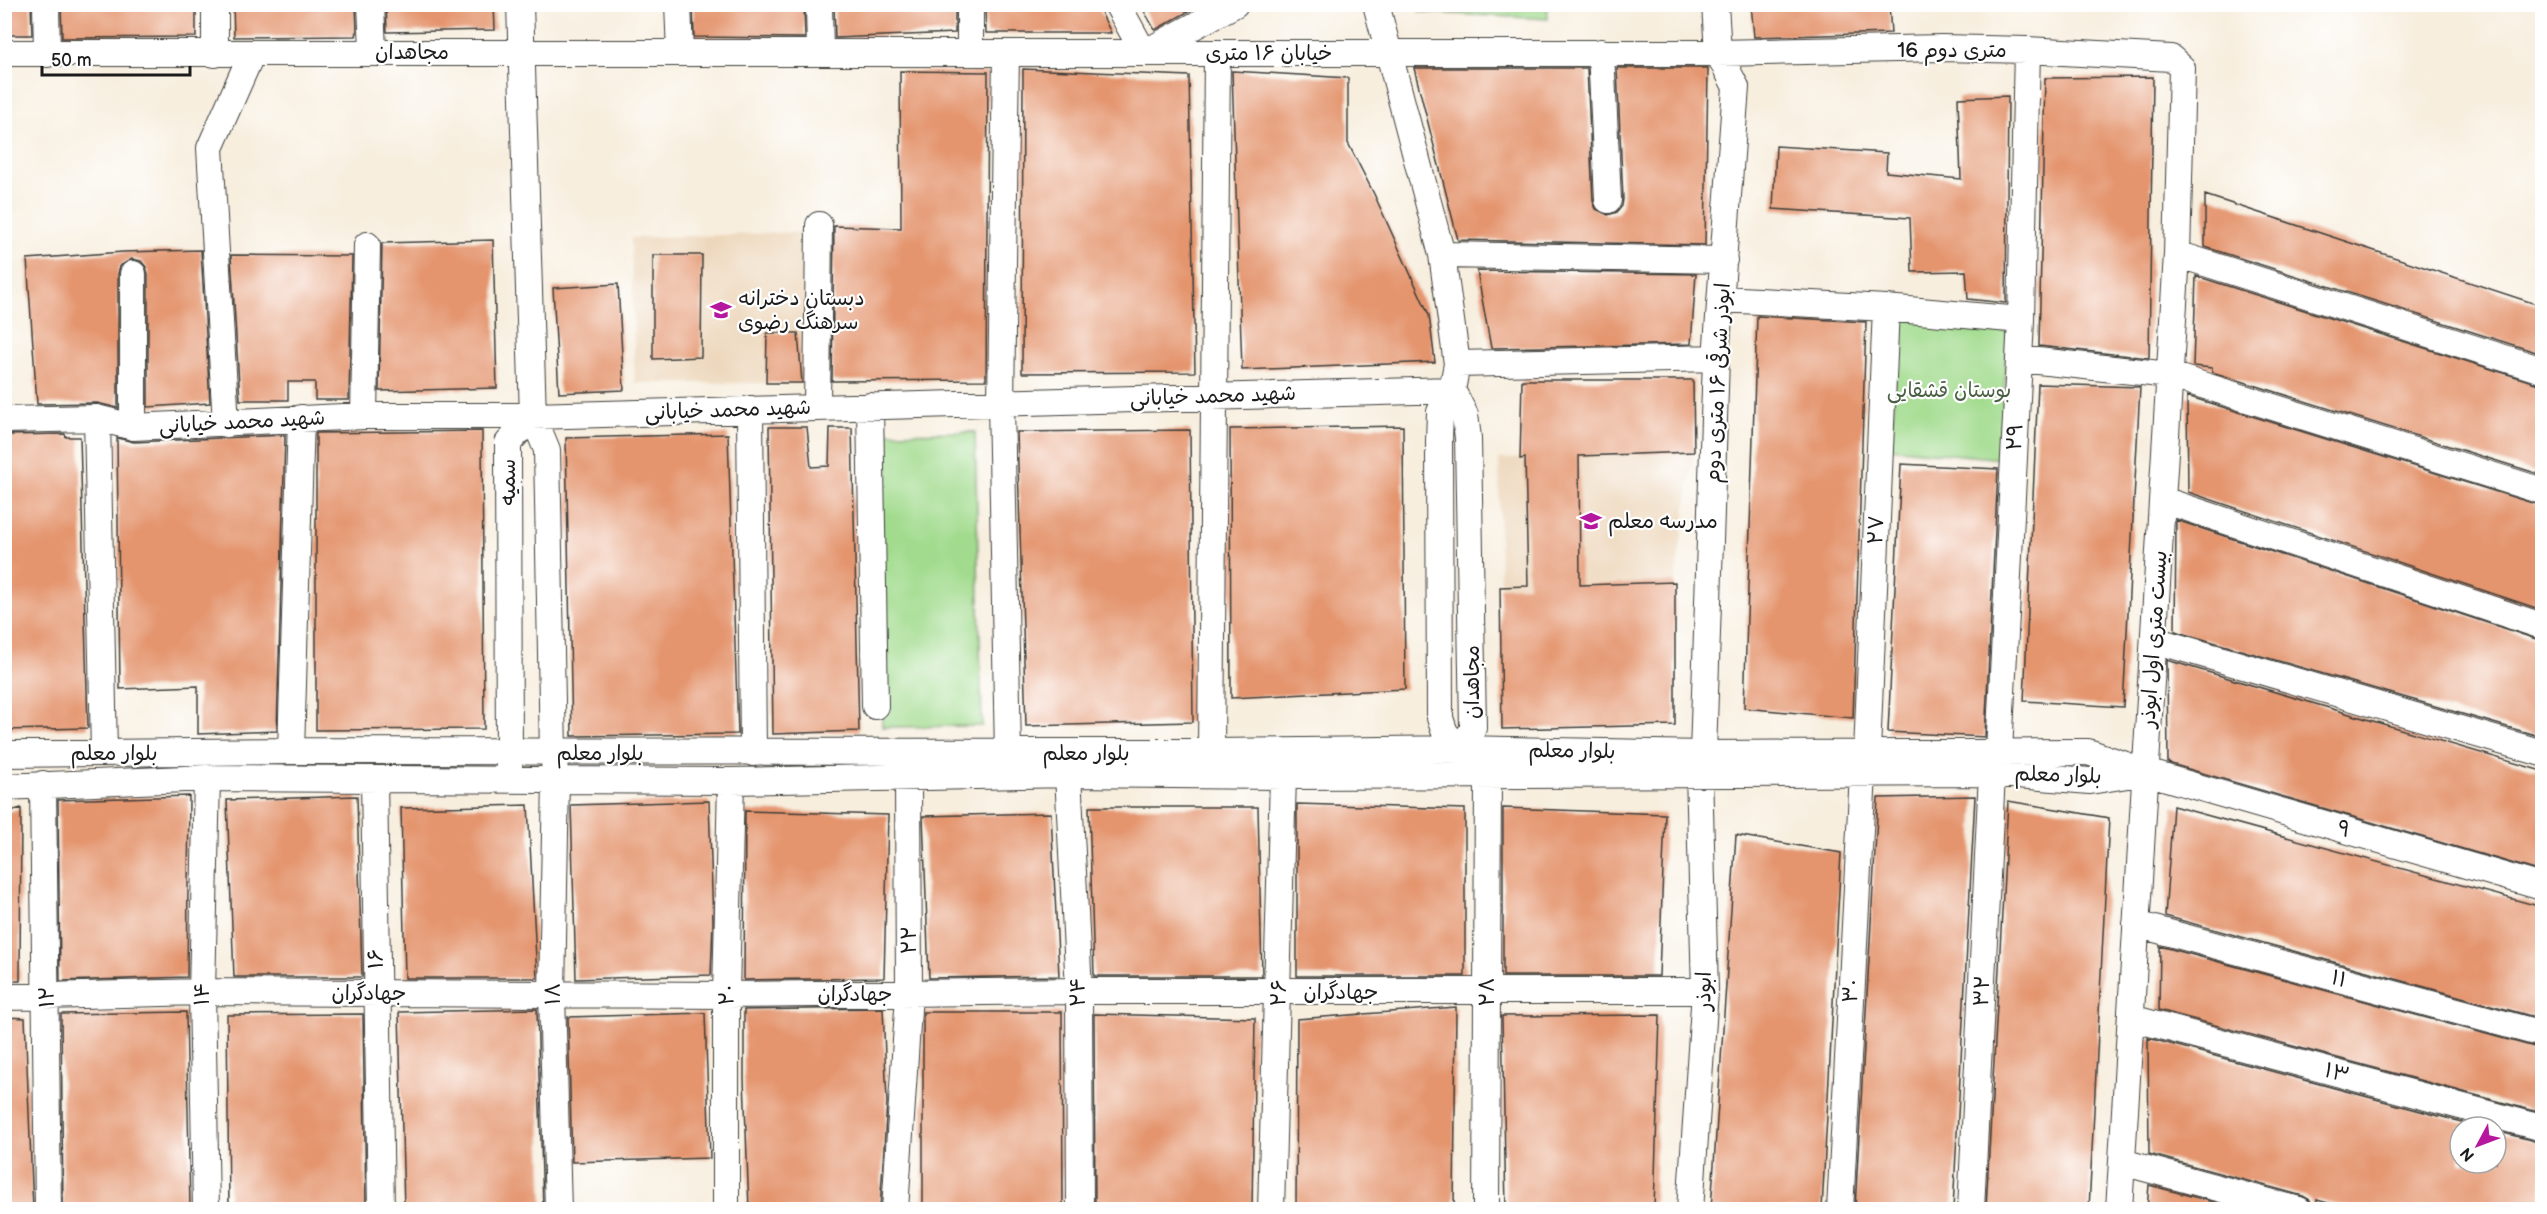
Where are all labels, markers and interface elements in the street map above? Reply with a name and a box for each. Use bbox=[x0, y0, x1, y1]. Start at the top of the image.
street label: 16 متری دوم bbox=[1897, 38, 2007, 66]
scale bar bbox=[42, 39, 190, 77]
street label: مجاهدان bbox=[375, 40, 449, 65]
street label: خیابان ۱۶ متری bbox=[1206, 41, 1332, 66]
text: 50 m bbox=[51, 50, 92, 71]
street label: ابوذر شرقی ۱۶ متری دوم bbox=[1699, 282, 1739, 484]
place label: دبستان دخترانه سرهنگ رضوی bbox=[738, 286, 865, 335]
school or university icon: دبستان دخترانه سرهنگ رضوی bbox=[709, 298, 733, 322]
park label: بوستان قشقایی bbox=[1887, 378, 2011, 404]
street label: شهید محمد خیابانی bbox=[1129, 381, 1297, 412]
street label: شهید محمد خیابانی bbox=[644, 395, 812, 426]
street label: شهید محمد خیابانی bbox=[158, 405, 326, 440]
street label: ۲۹ bbox=[2002, 423, 2028, 451]
street label: سمیه bbox=[496, 459, 521, 505]
school or university icon: مدرسه معلم bbox=[1579, 509, 1603, 533]
place label: مدرسه معلم bbox=[1608, 509, 1718, 537]
street label: ۲۷ bbox=[1863, 515, 1889, 545]
street label: بیست متری اول ابوذر bbox=[2135, 549, 2173, 731]
street label: مجاهدان bbox=[1460, 645, 1485, 719]
street label: بلوار معلم bbox=[1528, 738, 1616, 767]
street label: بلوار معلم bbox=[70, 741, 158, 769]
street label: بلوار معلم bbox=[556, 741, 644, 769]
street label: بلوار معلم bbox=[1042, 741, 1130, 769]
street label: بلوار معلم bbox=[2014, 761, 2102, 792]
street label: ۹ bbox=[2334, 815, 2354, 843]
street label: ۲۲ bbox=[897, 926, 922, 954]
street label: ۱۶ bbox=[363, 949, 389, 969]
street label: ۱۱ bbox=[2328, 965, 2350, 993]
street label: ابوذر bbox=[1691, 971, 1717, 1013]
street label: ۳۲ bbox=[1969, 975, 1995, 1007]
street label: ۲۴ bbox=[1065, 977, 1091, 1007]
street label: ۲۸ bbox=[1475, 978, 1500, 1006]
street label: ۳۰ bbox=[1838, 978, 1864, 1004]
street label: ۲۶ bbox=[1266, 979, 1292, 1007]
street label: جهادگران bbox=[1304, 980, 1378, 1005]
street label: جهادگران bbox=[332, 981, 406, 1006]
street label: ۱۴ bbox=[190, 982, 215, 1006]
street label: جهادگران bbox=[818, 982, 892, 1007]
street label: ۱۸ bbox=[541, 983, 566, 1005]
street label: ۲۰ bbox=[714, 984, 740, 1006]
street label: ۱۲ bbox=[34, 986, 60, 1008]
street label: ۱۳ bbox=[2322, 1058, 2352, 1088]
north arrow bbox=[2448, 1115, 2508, 1175]
text: N bbox=[2457, 1143, 2479, 1165]

